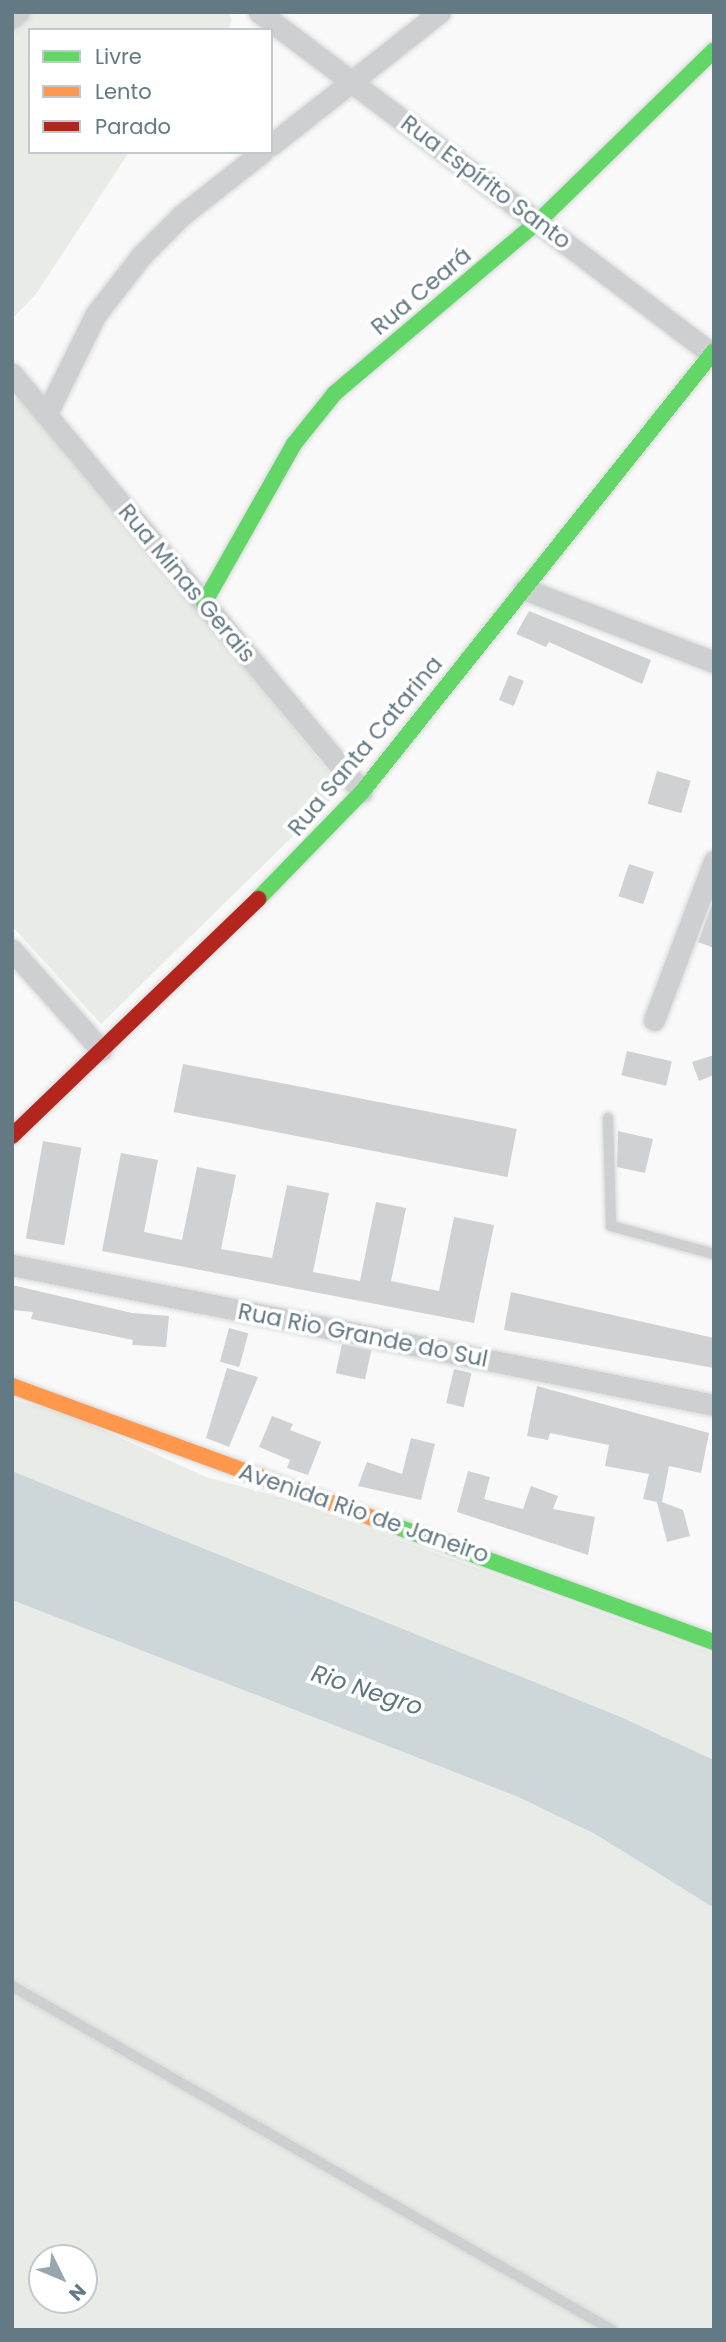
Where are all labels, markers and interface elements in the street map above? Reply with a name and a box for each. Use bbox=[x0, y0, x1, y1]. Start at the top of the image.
legend bbox=[28, 28, 273, 154]
text: Livre bbox=[95, 42, 142, 71]
text: Lento bbox=[95, 77, 152, 106]
street label: Rua Espírito Santo bbox=[396, 109, 576, 255]
text: Parado bbox=[95, 112, 171, 141]
street label: Rua Ceará bbox=[365, 241, 477, 341]
street label: Rua Minas Gerais bbox=[113, 498, 261, 668]
street label: Rua Santa Catarina bbox=[282, 651, 448, 841]
street label: Rua Rio Grande do Sul bbox=[236, 1297, 490, 1373]
street label: Avenida Rio de Janeiro bbox=[235, 1457, 493, 1569]
water label: Rio Negro bbox=[308, 1658, 426, 1722]
north arrow bbox=[28, 2244, 98, 2314]
text: N bbox=[63, 2278, 92, 2307]

